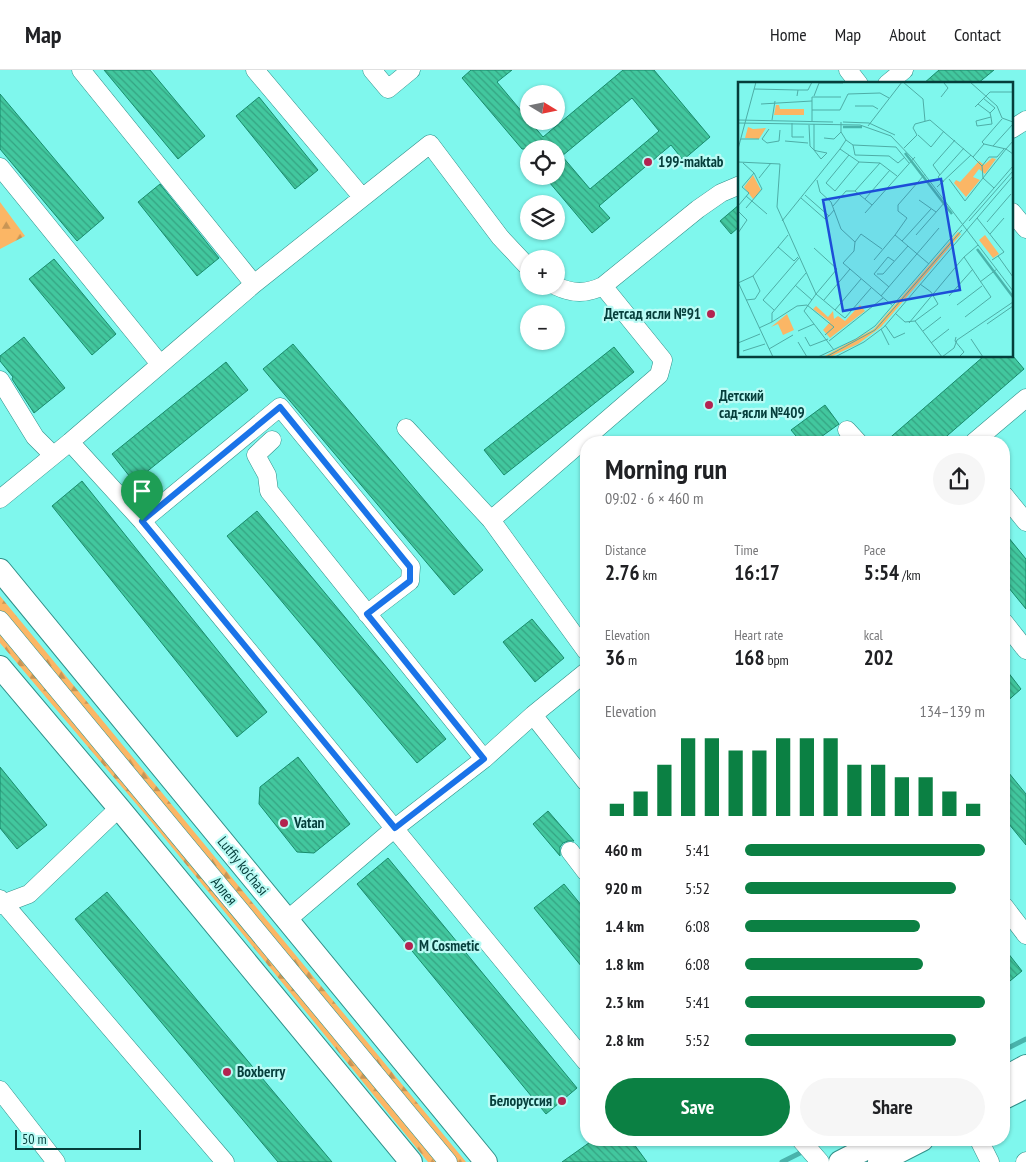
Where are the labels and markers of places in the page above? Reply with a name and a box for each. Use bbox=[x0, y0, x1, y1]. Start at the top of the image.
place label: 199-maktab bbox=[658, 152, 724, 171]
marker: 199-maktab bbox=[642, 156, 654, 168]
place label: Детсад ясли №91 bbox=[604, 304, 701, 323]
marker: Детсад ясли №91 bbox=[705, 308, 717, 320]
place label: Детский сад-ясли №409 bbox=[719, 386, 805, 422]
marker: Детский сад-ясли №409 bbox=[703, 399, 715, 411]
pin bbox=[121, 470, 163, 521]
place label: Vatan bbox=[293, 813, 325, 832]
marker: Vatan bbox=[278, 817, 290, 829]
place label: M Cosmetic bbox=[419, 936, 480, 955]
marker: M Cosmetic bbox=[403, 940, 415, 952]
place label: Boxberry bbox=[237, 1062, 286, 1081]
marker: Boxberry bbox=[221, 1066, 233, 1078]
place label: Белоруссия bbox=[490, 1091, 552, 1110]
marker: Белоруссия bbox=[556, 1095, 568, 1107]

